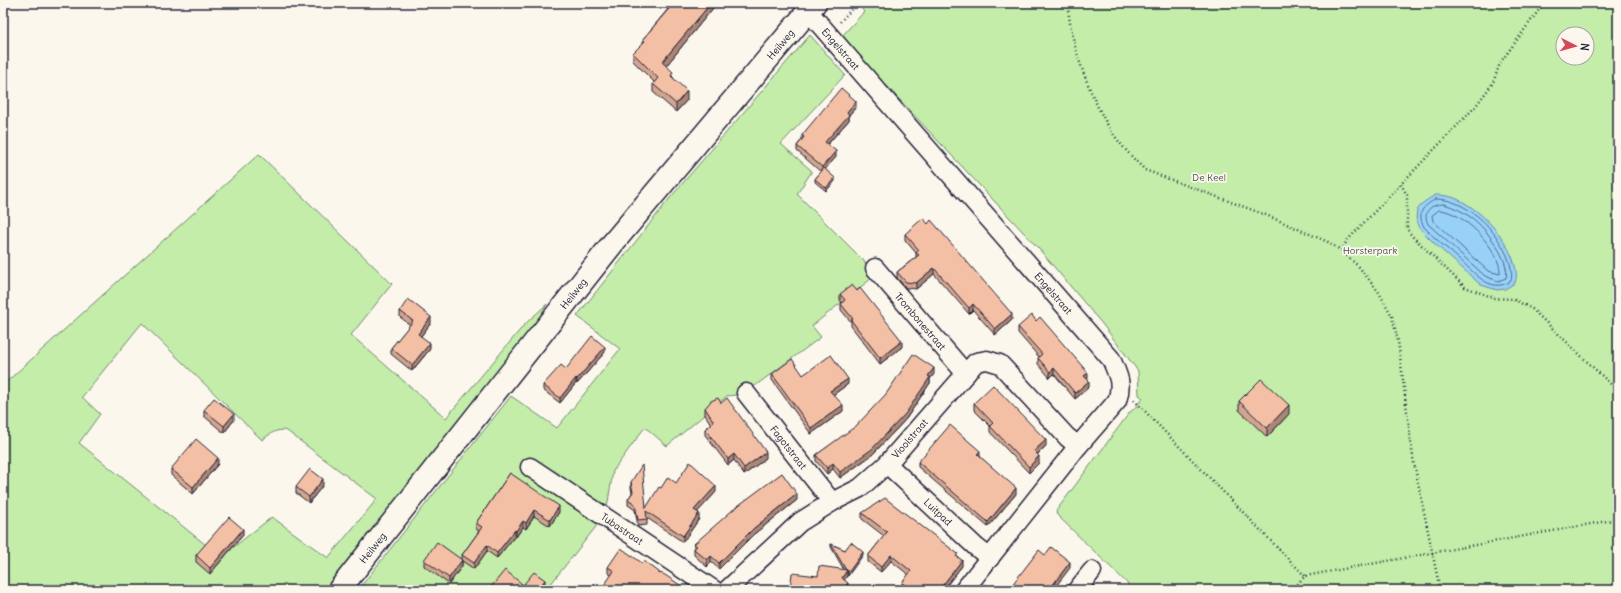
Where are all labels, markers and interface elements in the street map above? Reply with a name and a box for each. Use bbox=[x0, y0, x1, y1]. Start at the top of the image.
street label: Engelstraat bbox=[819, 25, 863, 73]
north arrow bbox=[1555, 26, 1595, 66]
street label: Heilweg bbox=[764, 27, 797, 62]
text: N bbox=[1578, 43, 1592, 52]
park label: De Keel bbox=[1192, 171, 1226, 184]
park label: Horsterpark bbox=[1343, 244, 1397, 257]
street label: Engelstraat bbox=[1031, 270, 1075, 318]
street label: Heilweg bbox=[557, 276, 590, 312]
street label: Trombonestraat bbox=[892, 290, 949, 353]
street label: Vioolstraat bbox=[889, 416, 931, 461]
street label: Fagotstraat bbox=[767, 423, 810, 472]
street label: Luitpad bbox=[921, 496, 955, 529]
street label: Tubastraat bbox=[598, 510, 646, 548]
street label: Heilweg bbox=[357, 530, 389, 566]

